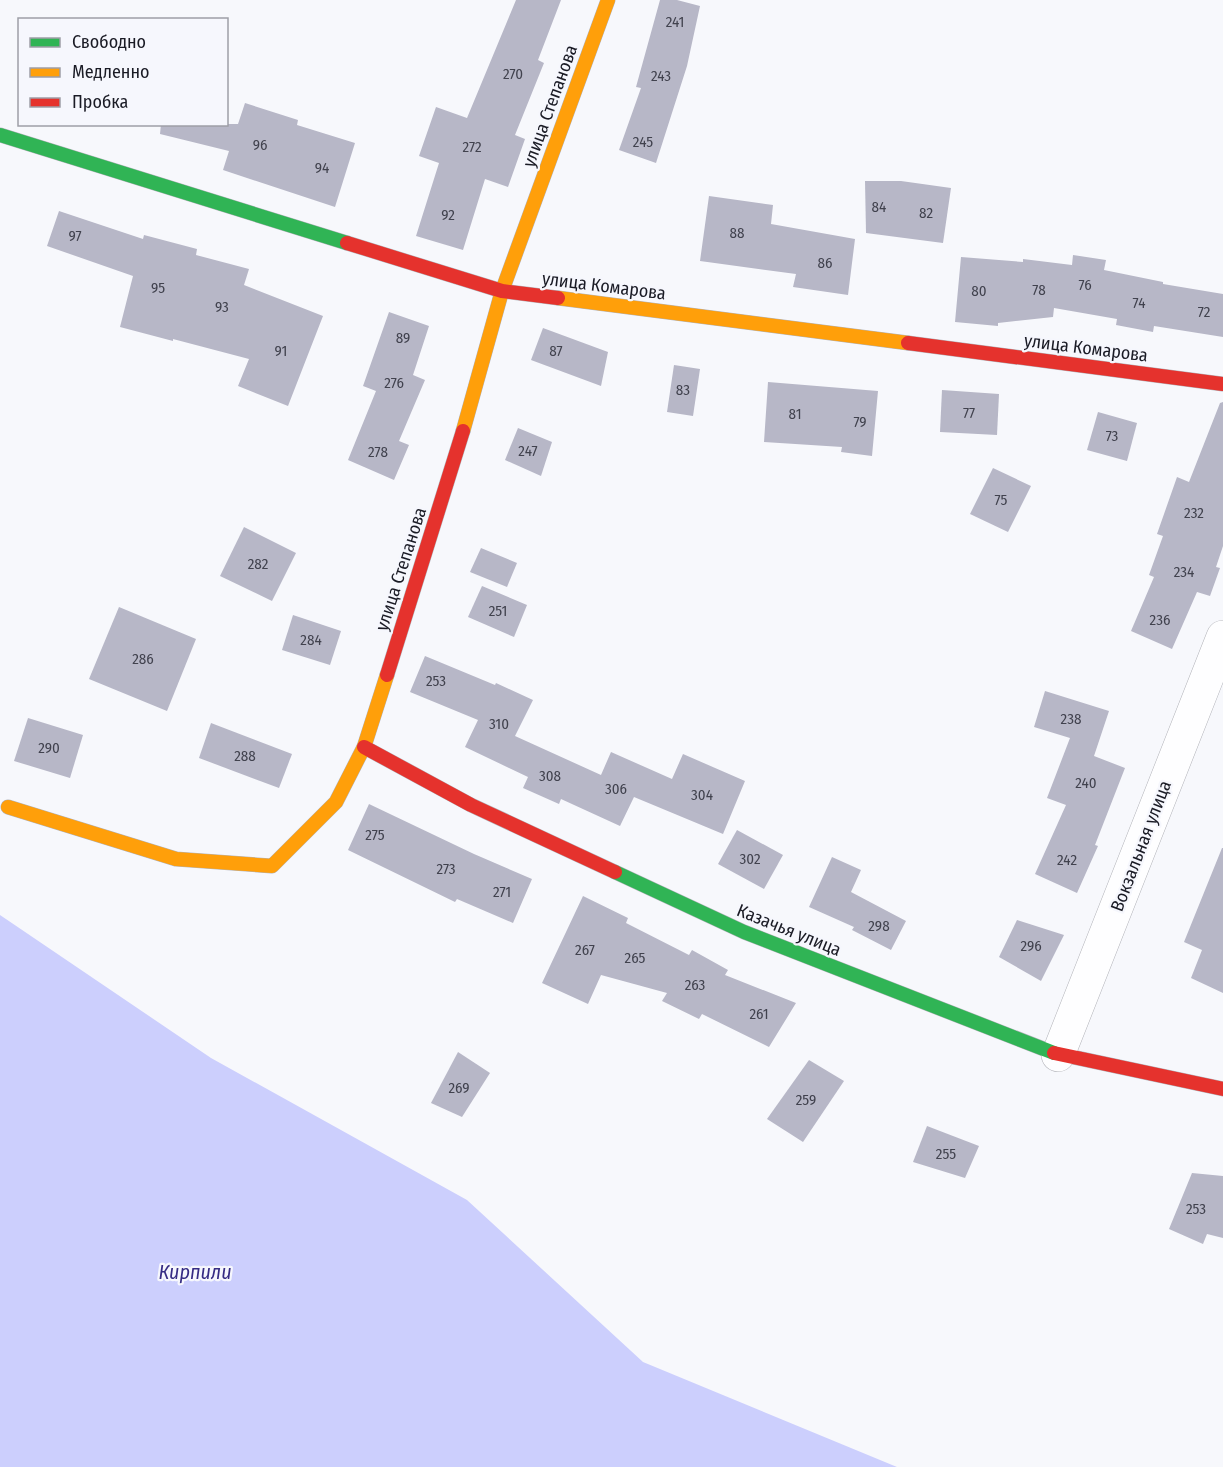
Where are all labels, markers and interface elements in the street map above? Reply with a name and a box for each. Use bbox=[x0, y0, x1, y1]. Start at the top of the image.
house number: 241 bbox=[666, 13, 684, 31]
legend bbox=[18, 18, 228, 126]
text: Свободно bbox=[72, 31, 146, 53]
street label: улица Степанова bbox=[518, 42, 582, 170]
text: Медленно bbox=[72, 61, 150, 83]
house number: 270 bbox=[503, 65, 523, 83]
house number: 243 bbox=[651, 67, 671, 85]
text: Пробка bbox=[72, 91, 128, 113]
house number: 245 bbox=[633, 133, 653, 151]
house number: 96 bbox=[253, 136, 267, 154]
house number: 272 bbox=[462, 138, 482, 156]
house number: 94 bbox=[315, 159, 329, 177]
house number: 84 bbox=[872, 198, 886, 216]
house number: 82 bbox=[919, 204, 933, 222]
house number: 92 bbox=[441, 206, 455, 224]
house number: 88 bbox=[729, 224, 745, 242]
house number: 97 bbox=[68, 227, 82, 245]
house number: 86 bbox=[818, 254, 832, 272]
street label: улица Комарова bbox=[541, 267, 667, 305]
house number: 76 bbox=[1078, 276, 1092, 294]
house number: 95 bbox=[151, 279, 165, 297]
house number: 78 bbox=[1032, 281, 1046, 299]
house number: 80 bbox=[971, 282, 987, 300]
house number: 74 bbox=[1133, 294, 1145, 312]
house number: 93 bbox=[215, 298, 229, 316]
house number: 72 bbox=[1198, 303, 1211, 321]
house number: 89 bbox=[396, 329, 410, 347]
street label: улица Комарова bbox=[1023, 329, 1149, 367]
house number: 91 bbox=[275, 342, 287, 360]
house number: 87 bbox=[549, 342, 563, 360]
house number: 276 bbox=[384, 374, 404, 392]
house number: 83 bbox=[676, 381, 690, 399]
house number: 77 bbox=[963, 404, 975, 422]
house number: 81 bbox=[789, 405, 801, 423]
house number: 79 bbox=[853, 413, 867, 431]
house number: 73 bbox=[1106, 427, 1119, 445]
house number: 247 bbox=[518, 442, 538, 460]
house number: 278 bbox=[368, 443, 388, 461]
house number: 75 bbox=[995, 491, 1007, 509]
street label: улица Степанова bbox=[371, 504, 431, 633]
house number: 232 bbox=[1184, 504, 1204, 522]
house number: 282 bbox=[248, 555, 269, 573]
house number: 234 bbox=[1174, 563, 1194, 581]
house number: 251 bbox=[489, 602, 507, 620]
house number: 236 bbox=[1150, 611, 1170, 629]
house number: 284 bbox=[300, 631, 322, 649]
house number: 286 bbox=[132, 650, 154, 668]
house number: 253 bbox=[426, 672, 446, 690]
house number: 238 bbox=[1061, 710, 1081, 728]
house number: 310 bbox=[489, 715, 509, 733]
house number: 290 bbox=[38, 739, 60, 757]
house number: 288 bbox=[234, 747, 256, 765]
house number: 308 bbox=[539, 767, 561, 785]
house number: 240 bbox=[1075, 774, 1097, 792]
street label: Вокзальная улица bbox=[1106, 777, 1176, 915]
house number: 306 bbox=[605, 780, 627, 798]
house number: 304 bbox=[691, 786, 713, 804]
house number: 275 bbox=[365, 826, 385, 844]
house number: 302 bbox=[739, 850, 761, 868]
house number: 242 bbox=[1057, 851, 1077, 869]
house number: 273 bbox=[436, 860, 456, 878]
house number: 271 bbox=[493, 883, 511, 901]
street label: Казачья улица bbox=[734, 899, 844, 961]
house number: 298 bbox=[868, 917, 890, 935]
house number: 296 bbox=[1020, 937, 1042, 955]
house number: 267 bbox=[575, 941, 595, 959]
house number: 265 bbox=[625, 949, 646, 967]
house number: 263 bbox=[685, 976, 706, 994]
house number: 261 bbox=[749, 1005, 769, 1023]
house number: 269 bbox=[448, 1079, 470, 1097]
house number: 259 bbox=[796, 1091, 816, 1109]
house number: 255 bbox=[936, 1145, 956, 1163]
house number: 253 bbox=[1186, 1200, 1206, 1218]
water label: Кирпили bbox=[158, 1260, 232, 1284]

